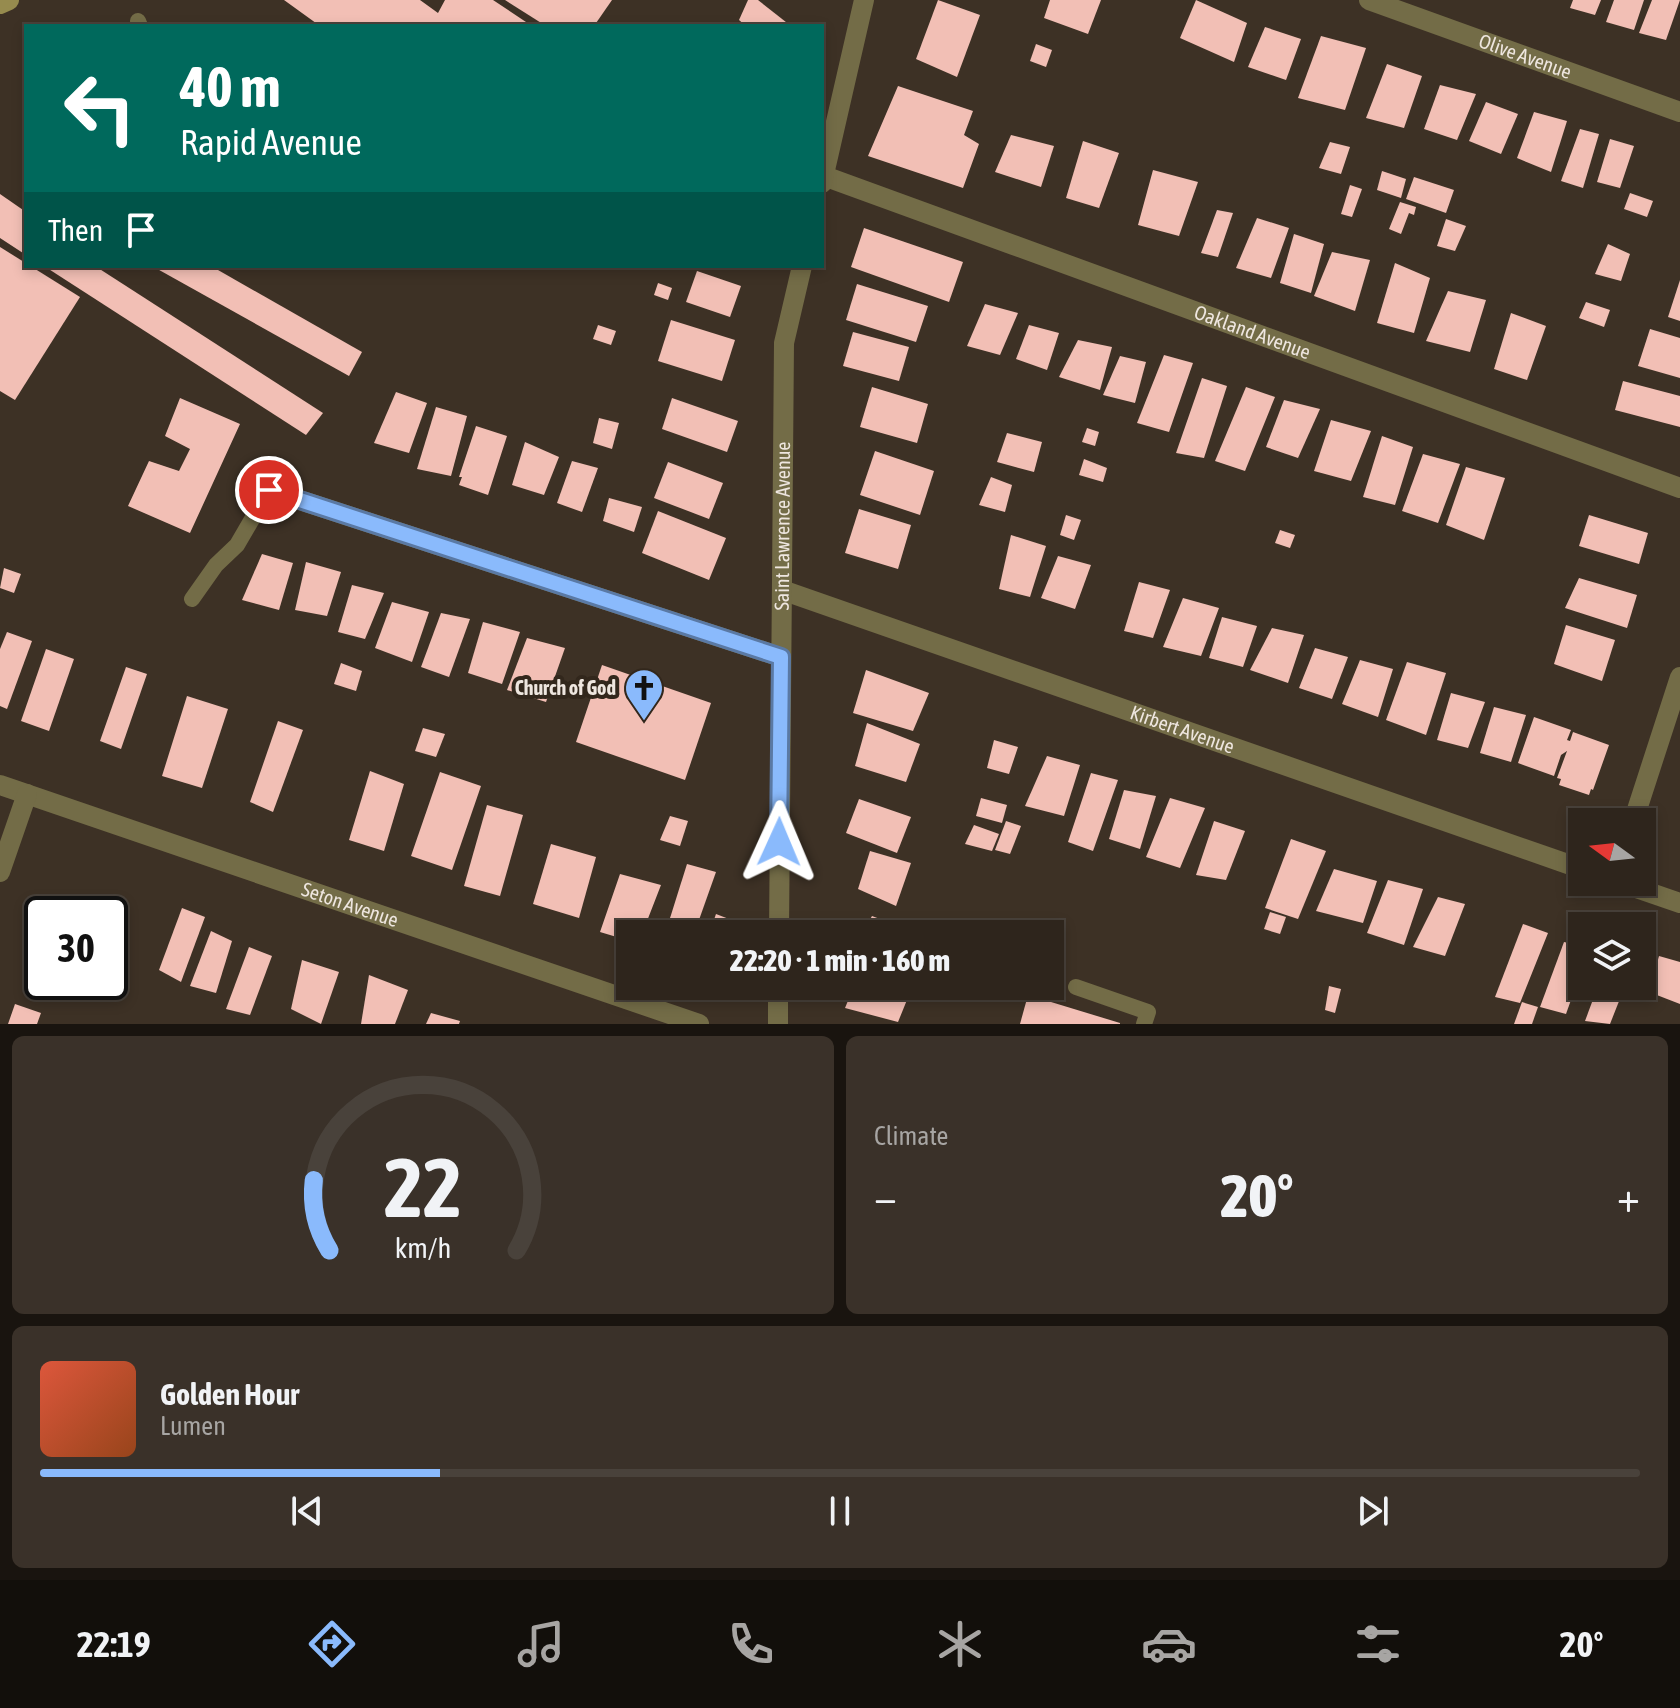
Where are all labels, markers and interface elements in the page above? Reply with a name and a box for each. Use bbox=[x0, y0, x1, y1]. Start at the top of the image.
street label: Olive Avenue bbox=[1476, 29, 1575, 83]
text: 40 m bbox=[180, 55, 281, 119]
icon: left bbox=[48, 56, 152, 160]
text: Rapid Avenue bbox=[180, 121, 362, 163]
icon: arrive bbox=[119, 208, 163, 252]
text: Then bbox=[48, 213, 103, 247]
street label: Oakland Avenue bbox=[1191, 300, 1314, 363]
street label: Saint Lawrence Avenue bbox=[770, 441, 794, 611]
pin bbox=[235, 456, 303, 524]
icon: arrive bbox=[247, 468, 291, 512]
church icon: Church of God bbox=[623, 667, 665, 722]
place label: Church of God bbox=[515, 676, 616, 699]
street label: Kirbert Avenue bbox=[1127, 700, 1238, 758]
position arrow bbox=[737, 800, 821, 884]
north arrow bbox=[1568, 808, 1656, 896]
map controls bbox=[1568, 808, 1656, 1000]
street label: Seton Avenue bbox=[299, 877, 401, 931]
speed limit sign: 30 bbox=[24, 896, 128, 1000]
button: layers bbox=[1568, 912, 1656, 1000]
text: 22:20 · 1 min · 160 m bbox=[730, 943, 950, 977]
text: Climate bbox=[874, 1121, 948, 1151]
text: 22 bbox=[384, 1139, 462, 1235]
text: 20° bbox=[1221, 1161, 1293, 1230]
text: − bbox=[874, 1171, 897, 1221]
text: + bbox=[1617, 1171, 1640, 1221]
text: km/h bbox=[395, 1231, 451, 1264]
text: Golden Hour bbox=[160, 1377, 299, 1411]
text: Lumen bbox=[160, 1411, 226, 1441]
icon: previous bbox=[285, 1489, 329, 1533]
icon: pause bbox=[818, 1489, 862, 1533]
icon: next bbox=[1351, 1489, 1395, 1533]
icon: directions bbox=[304, 1616, 360, 1672]
icon: music bbox=[513, 1616, 569, 1672]
icon: phone bbox=[723, 1616, 779, 1672]
icon: climate bbox=[932, 1616, 988, 1672]
icon: car bbox=[1141, 1616, 1197, 1672]
icon: filters bbox=[1350, 1616, 1406, 1672]
text: 22:19 bbox=[77, 1623, 151, 1665]
text: 20° bbox=[1560, 1623, 1603, 1665]

